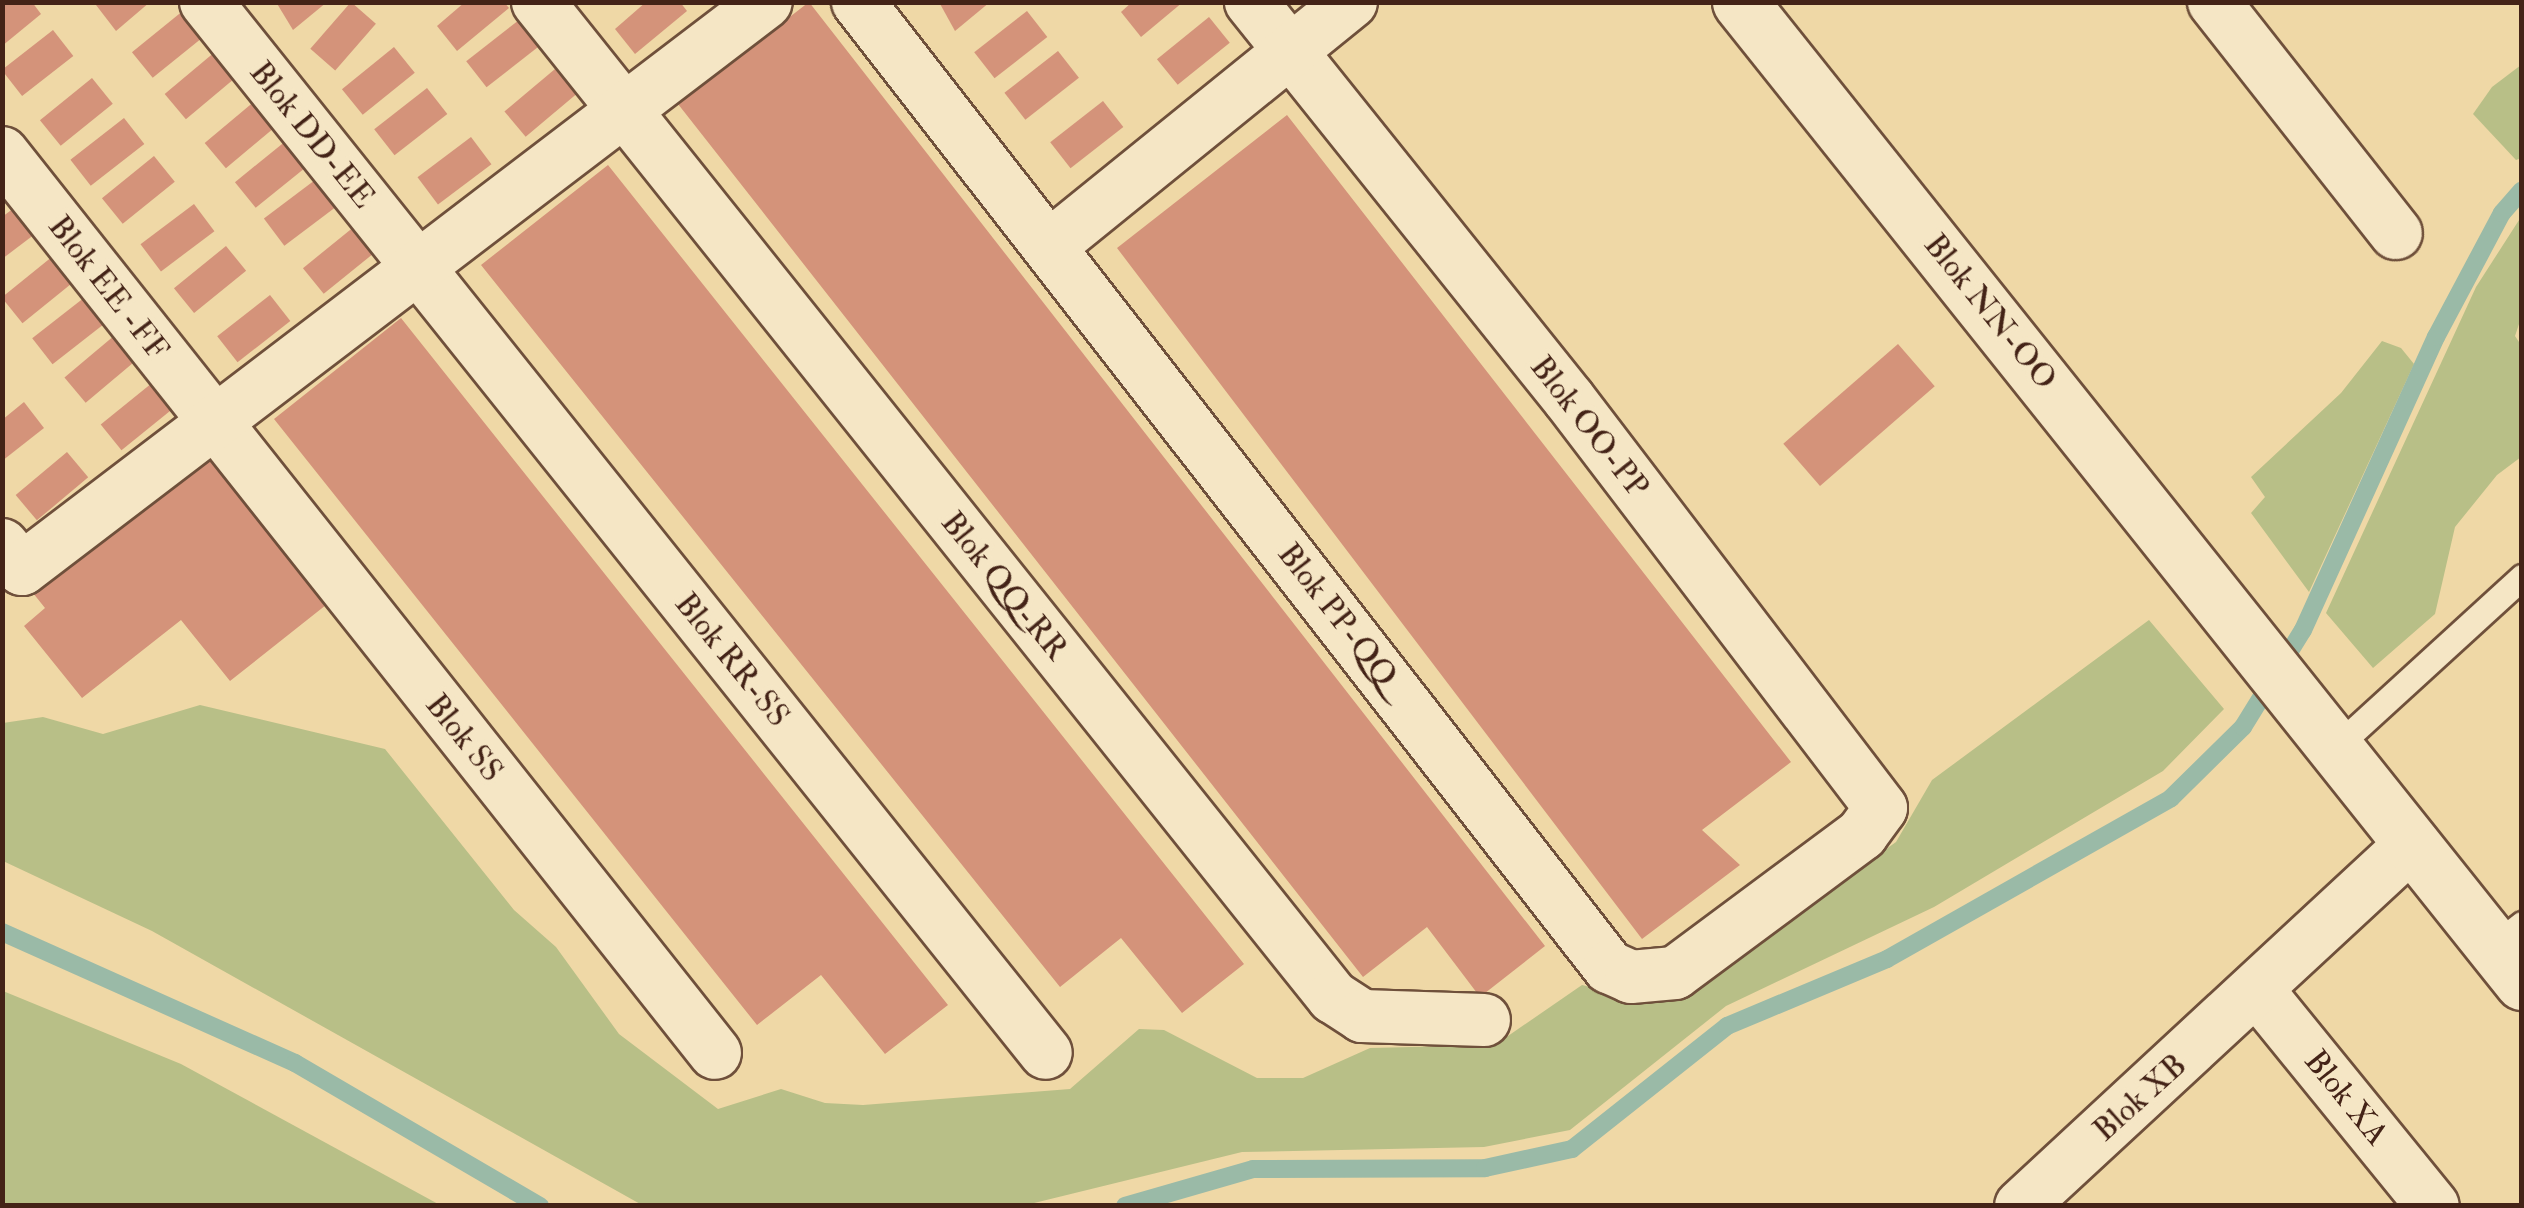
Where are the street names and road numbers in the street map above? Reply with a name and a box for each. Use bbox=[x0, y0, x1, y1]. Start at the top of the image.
street label: Blok DD-EE bbox=[241, 54, 383, 216]
street label: Blok EE -FF bbox=[40, 208, 176, 368]
street label: Blok NN-OO bbox=[1916, 226, 2064, 398]
street label: Blok OO-PP bbox=[1522, 348, 1656, 506]
street label: Blok QQ-RR bbox=[933, 504, 1075, 668]
street label: Blok PP-QQ bbox=[1269, 536, 1405, 694]
street label: Blok RR-SS bbox=[666, 585, 798, 735]
street label: Blok SS bbox=[417, 686, 511, 790]
street label: Blok XA bbox=[2296, 1043, 2396, 1153]
street label: Blok XB bbox=[2086, 1046, 2194, 1150]

